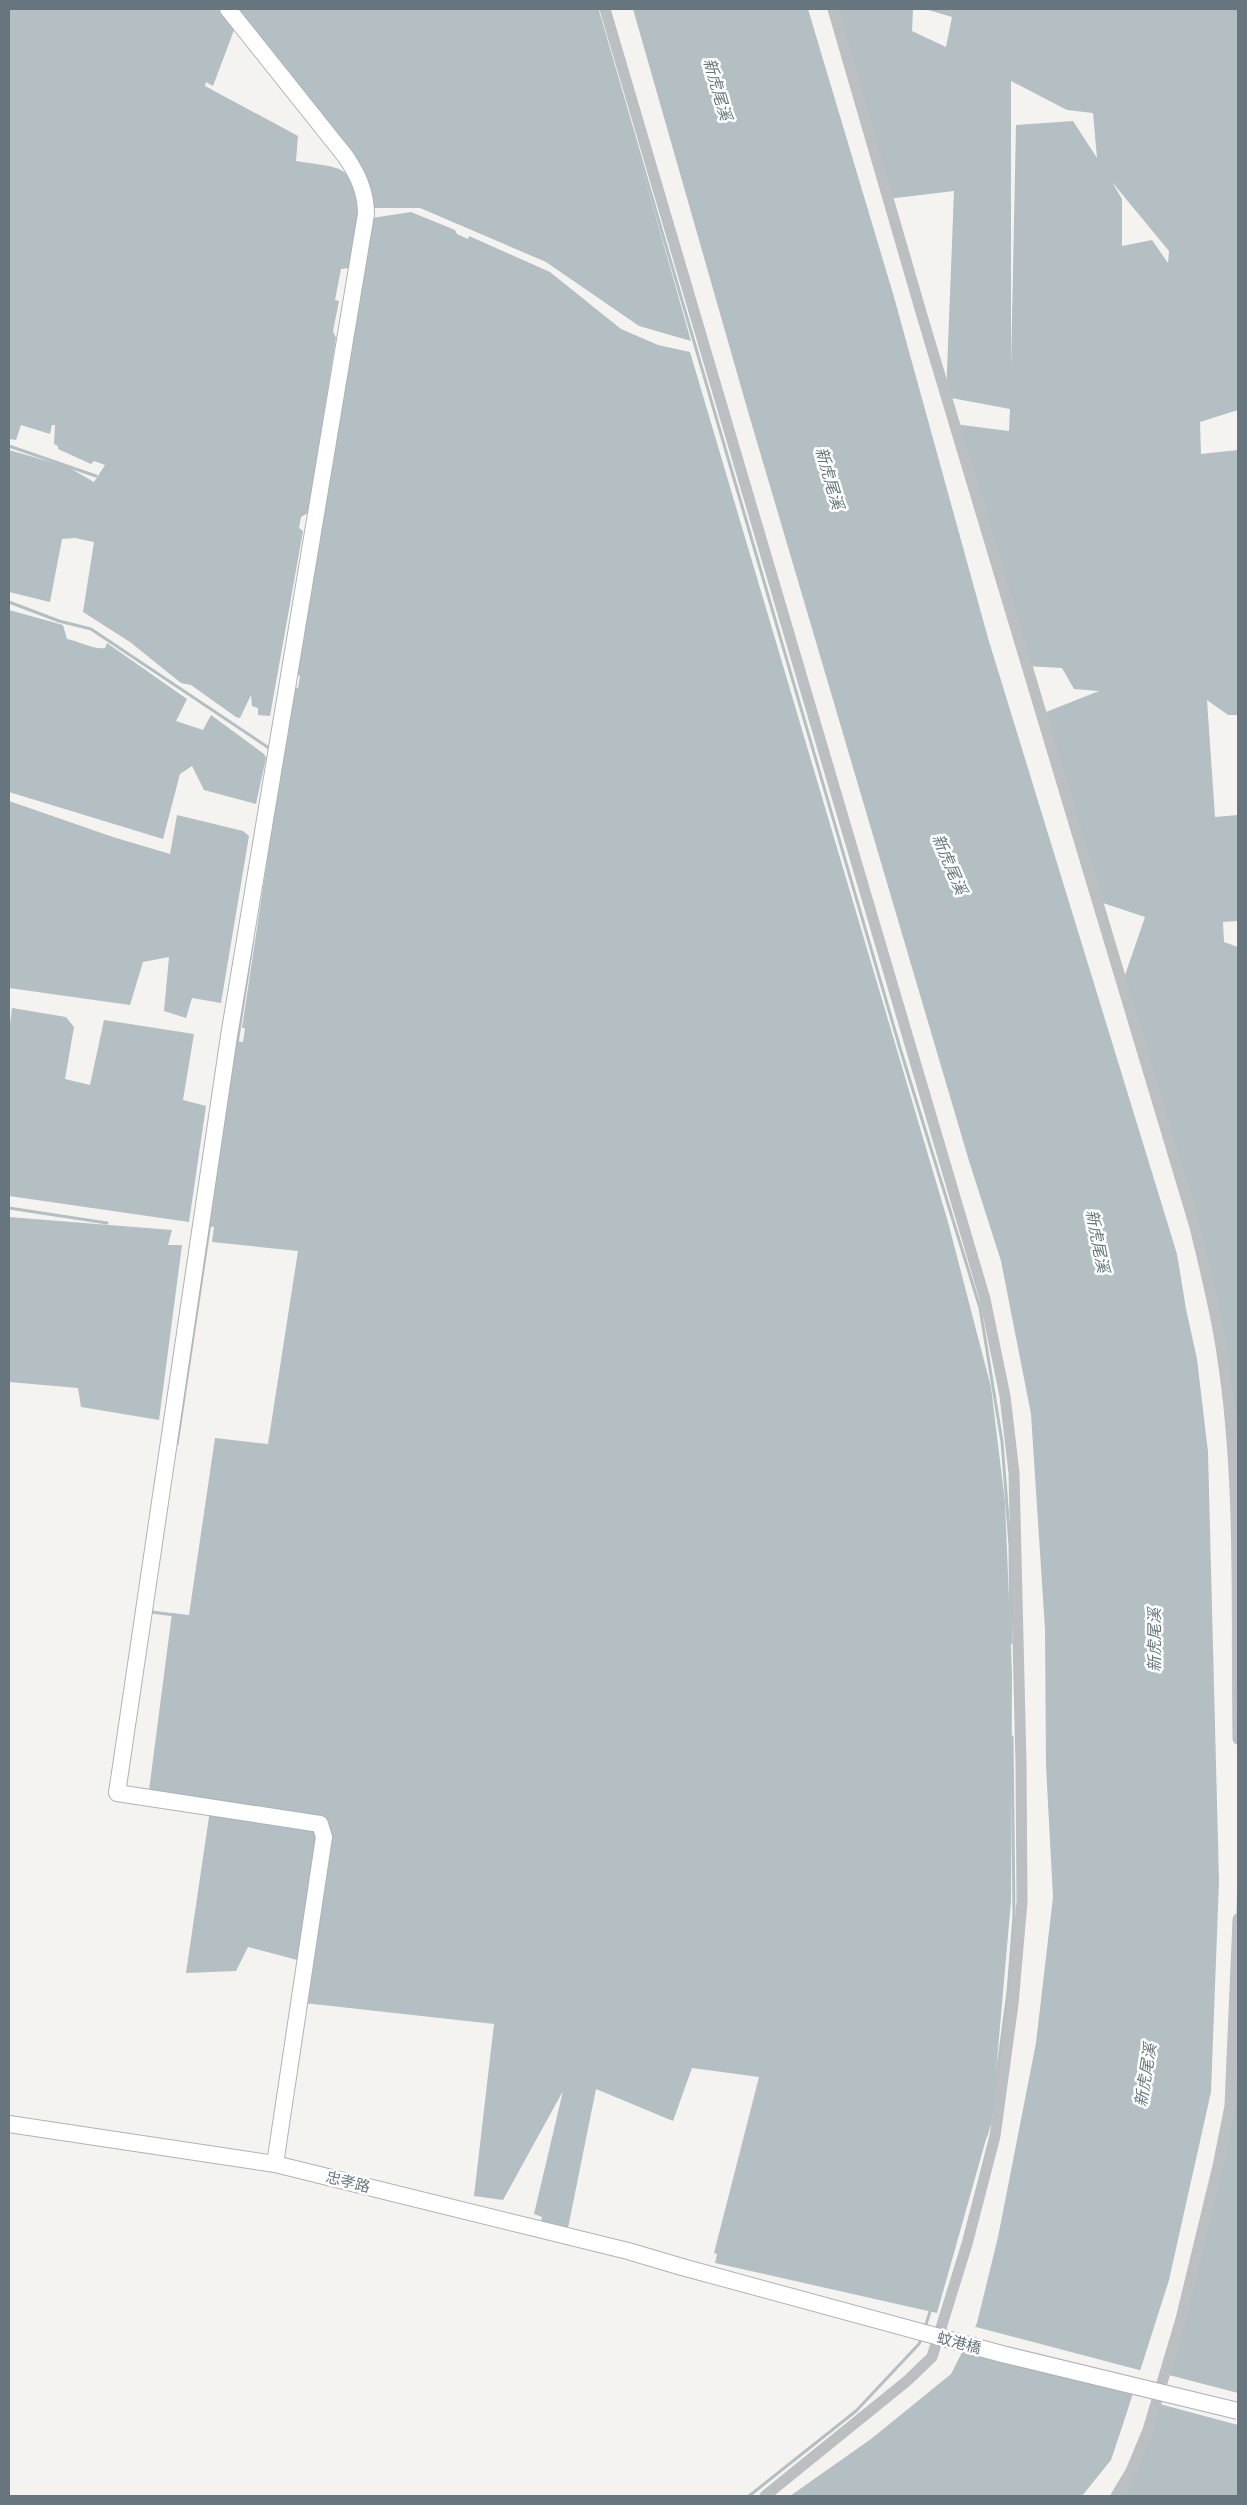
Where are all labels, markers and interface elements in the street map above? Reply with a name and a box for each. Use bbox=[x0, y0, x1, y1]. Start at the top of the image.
water label: 新虎尾溪 bbox=[699, 55, 738, 125]
water label: 新虎尾溪 bbox=[811, 444, 850, 514]
water label: 新虎尾溪 bbox=[927, 830, 973, 900]
water label: 新虎尾溪 bbox=[1081, 1207, 1115, 1276]
water label: 新虎尾溪 bbox=[1143, 1606, 1165, 1672]
water label: 新虎尾溪 bbox=[1129, 2040, 1161, 2108]
street label: 忠孝路 bbox=[324, 2166, 373, 2196]
street label: 蚊港橋 bbox=[935, 2327, 984, 2358]

